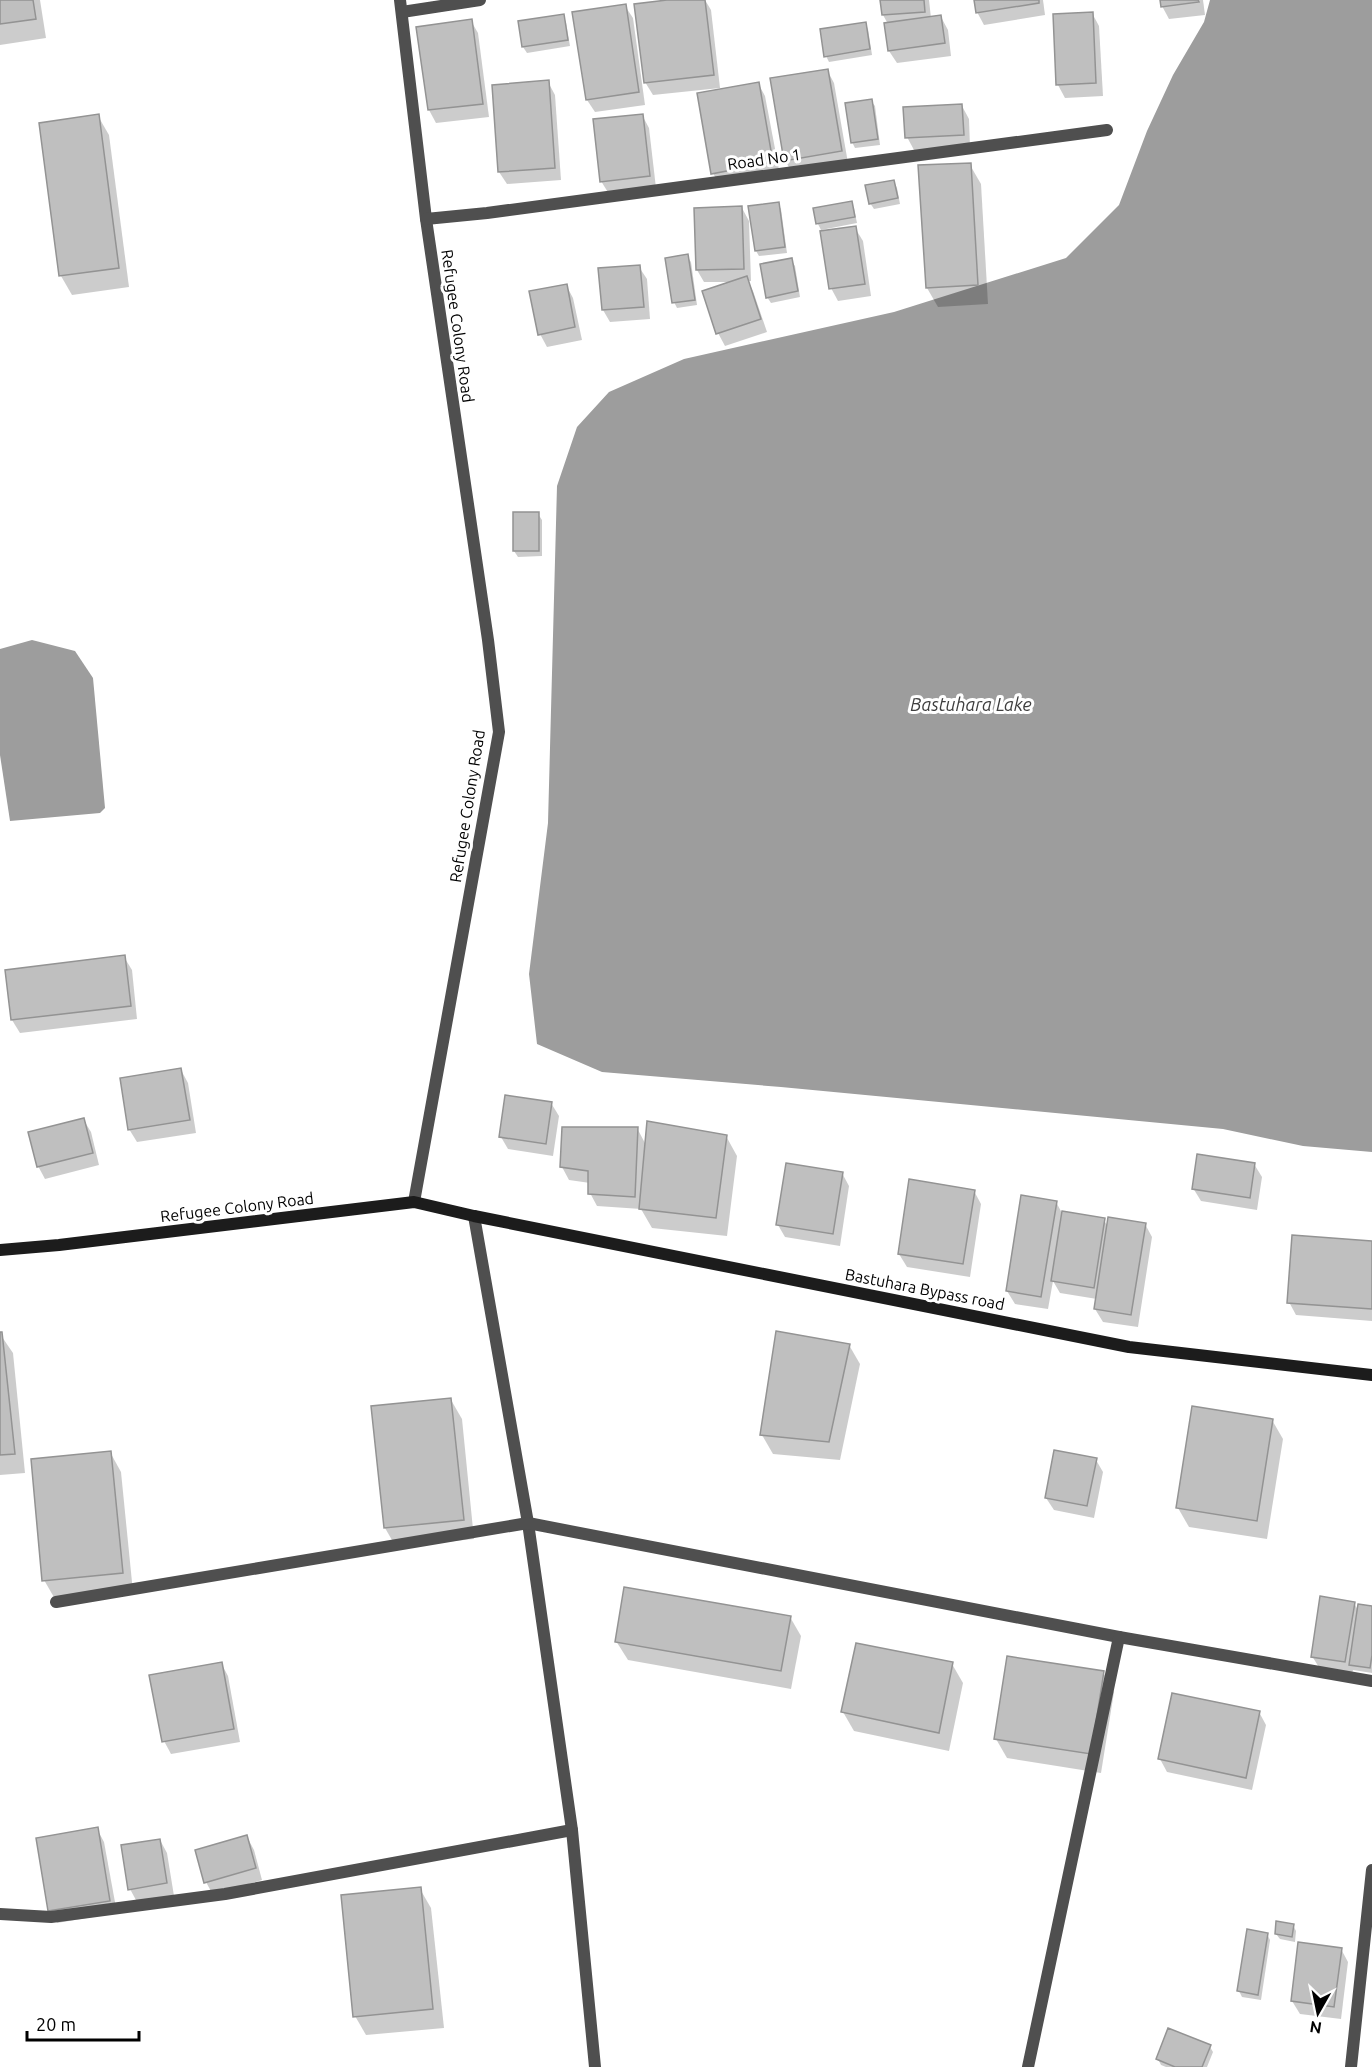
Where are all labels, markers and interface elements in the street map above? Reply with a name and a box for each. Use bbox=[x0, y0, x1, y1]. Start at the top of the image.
street label: Road No 1 bbox=[726, 145, 802, 173]
street label: Refugee Colony Road bbox=[438, 248, 478, 404]
water label: Bastuhara Lake bbox=[910, 694, 1032, 714]
street label: Refugee Colony Road bbox=[446, 728, 488, 884]
street label: Refugee Colony Road bbox=[159, 1189, 315, 1225]
street label: Bastuhara Bypass road bbox=[844, 1265, 1006, 1313]
north arrow bbox=[1288, 1983, 1348, 2043]
scale bar bbox=[27, 2004, 140, 2042]
text: 20 m bbox=[36, 2014, 76, 2034]
text: N bbox=[1308, 2018, 1323, 2038]

